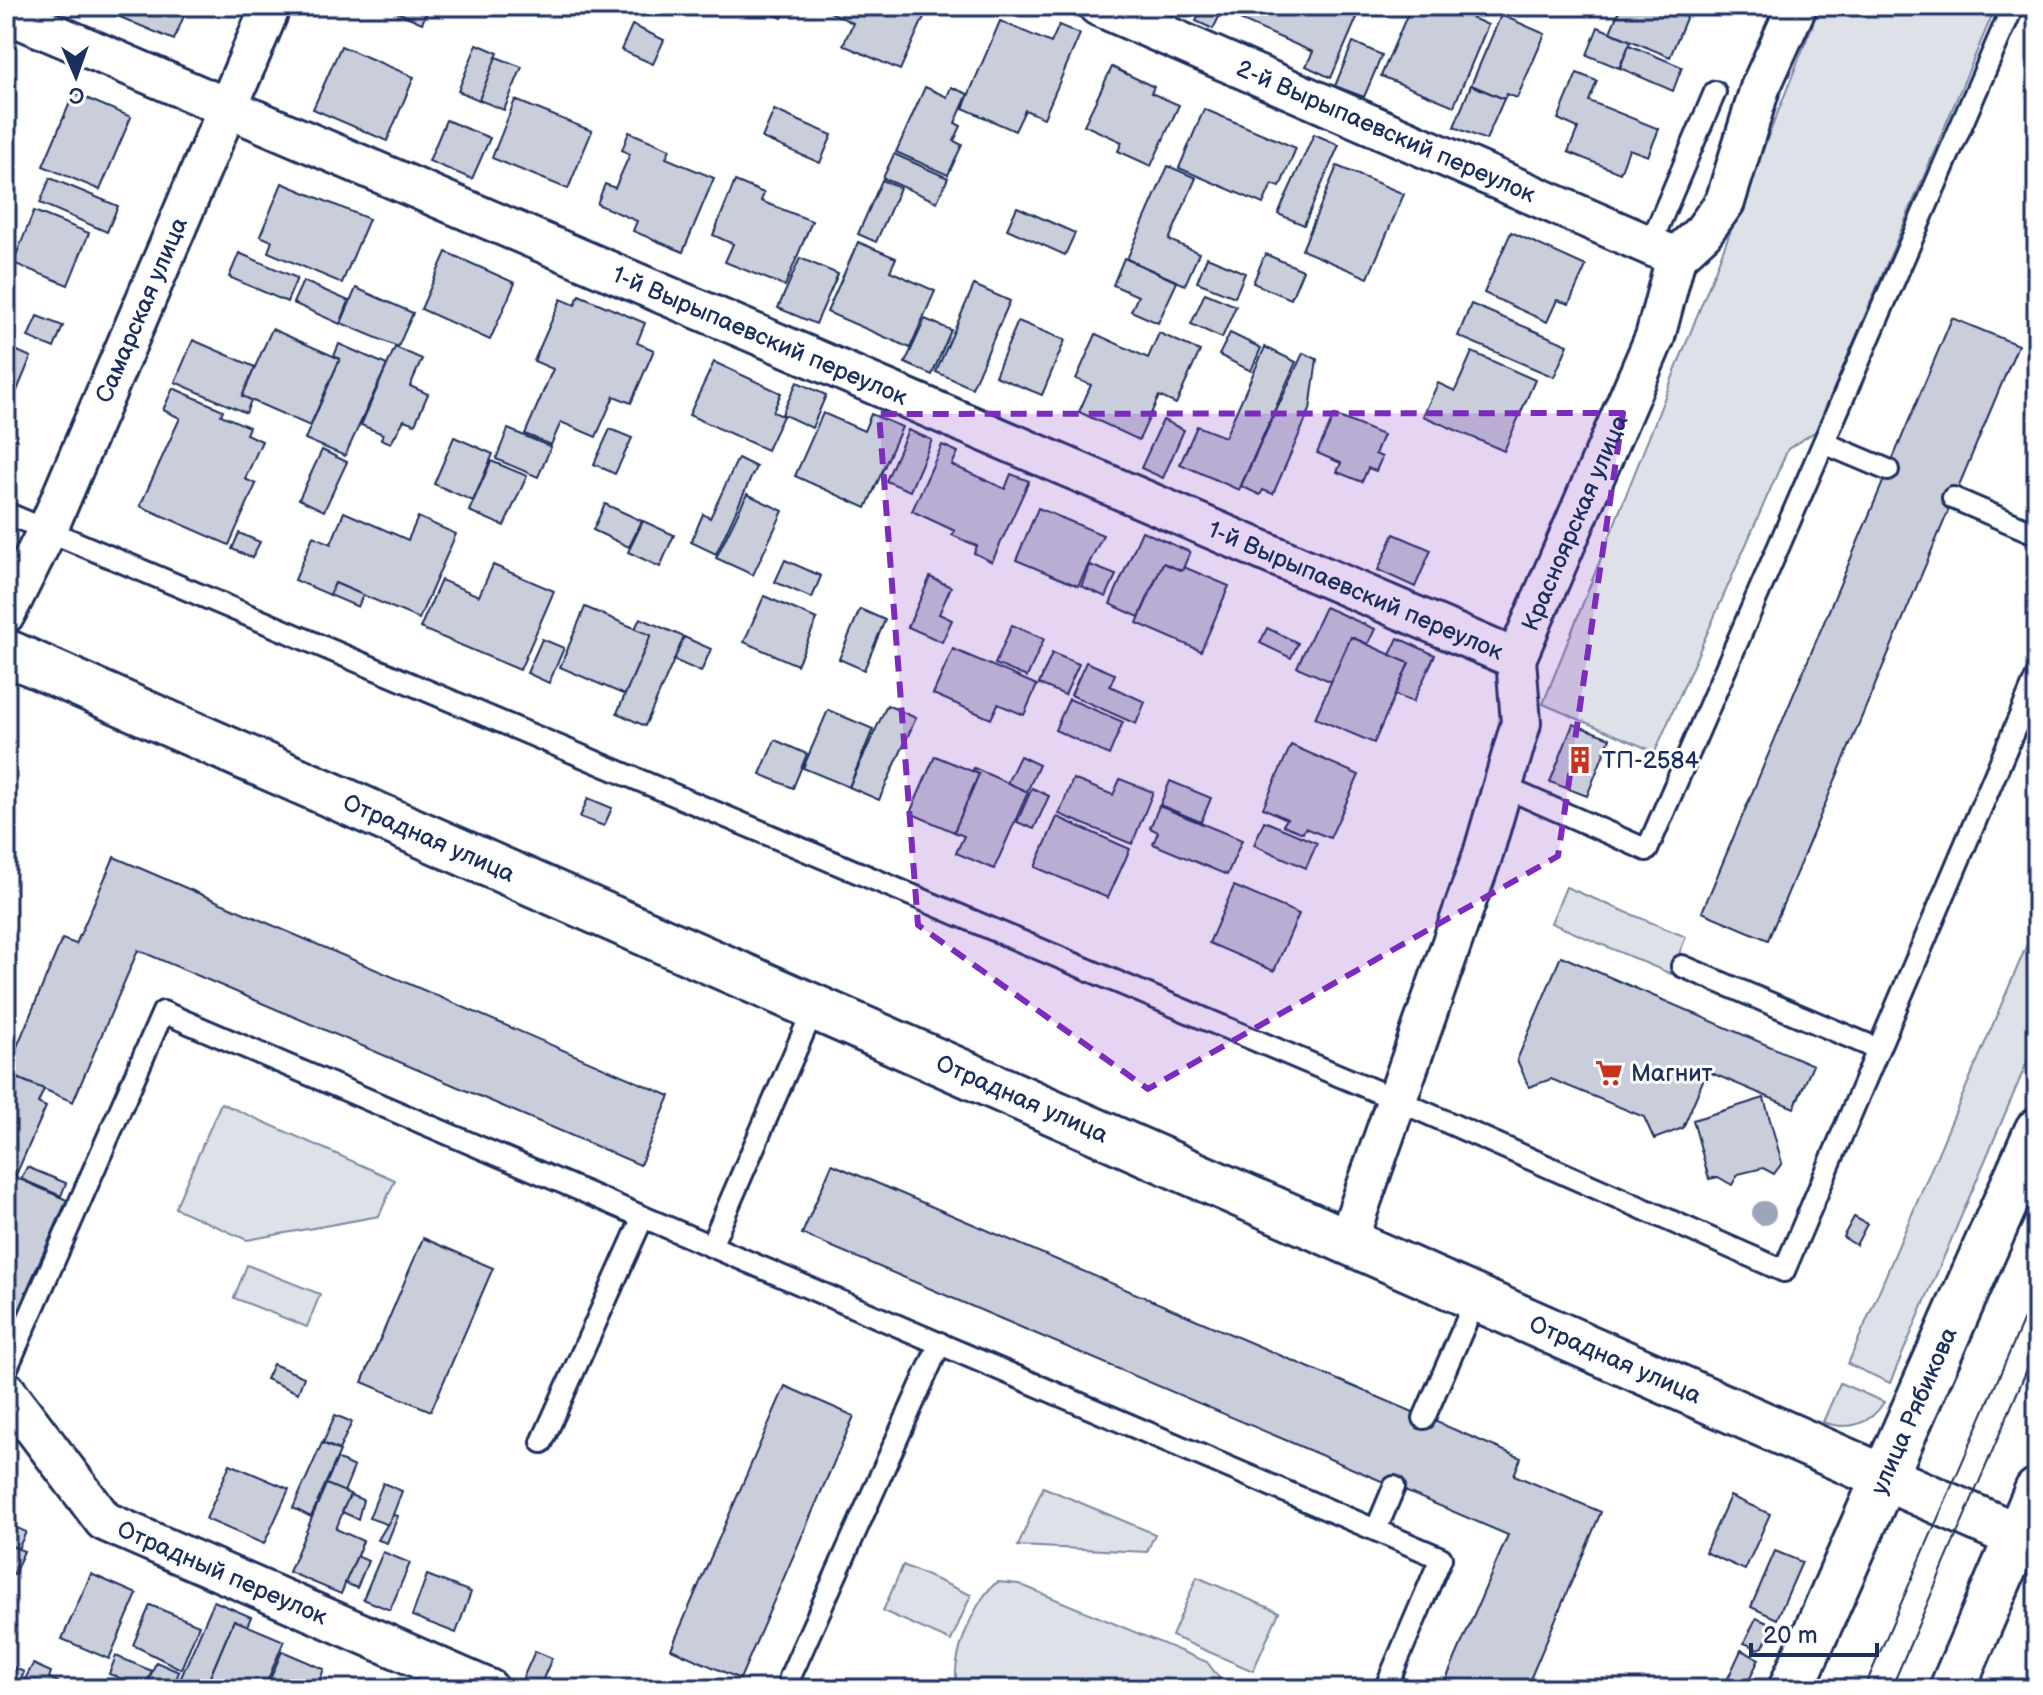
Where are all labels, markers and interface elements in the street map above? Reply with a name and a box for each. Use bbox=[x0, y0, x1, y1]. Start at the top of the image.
north arrow bbox=[36, 36, 116, 116]
street label: 2-й Вырыпаевский переулок bbox=[1232, 53, 1540, 209]
text: С bbox=[69, 81, 85, 108]
street label: Самарская улица bbox=[89, 213, 194, 407]
street label: 1-й Вырыпаевский переулок bbox=[608, 260, 912, 412]
street label: Красноярская улица bbox=[1515, 410, 1634, 635]
street label: 1-й Вырыпаевский переулок bbox=[1204, 515, 1508, 666]
building icon: ТП-2584 bbox=[1565, 745, 1595, 775]
place label: ТП-2584 bbox=[1602, 746, 1700, 775]
street label: Отрадная улица bbox=[339, 787, 519, 888]
street label: Отрадная улица bbox=[932, 1048, 1113, 1149]
supermarket icon: Магнит bbox=[1594, 1058, 1624, 1088]
place label: Магнит bbox=[1631, 1059, 1713, 1088]
street label: Отрадная улица bbox=[1525, 1309, 1706, 1410]
street label: улица Рябикова bbox=[1864, 1323, 1963, 1499]
street label: Отрадный переулок bbox=[113, 1514, 332, 1631]
scale bar bbox=[1751, 1607, 1877, 1657]
text: 20 m bbox=[1763, 1621, 1818, 1650]

